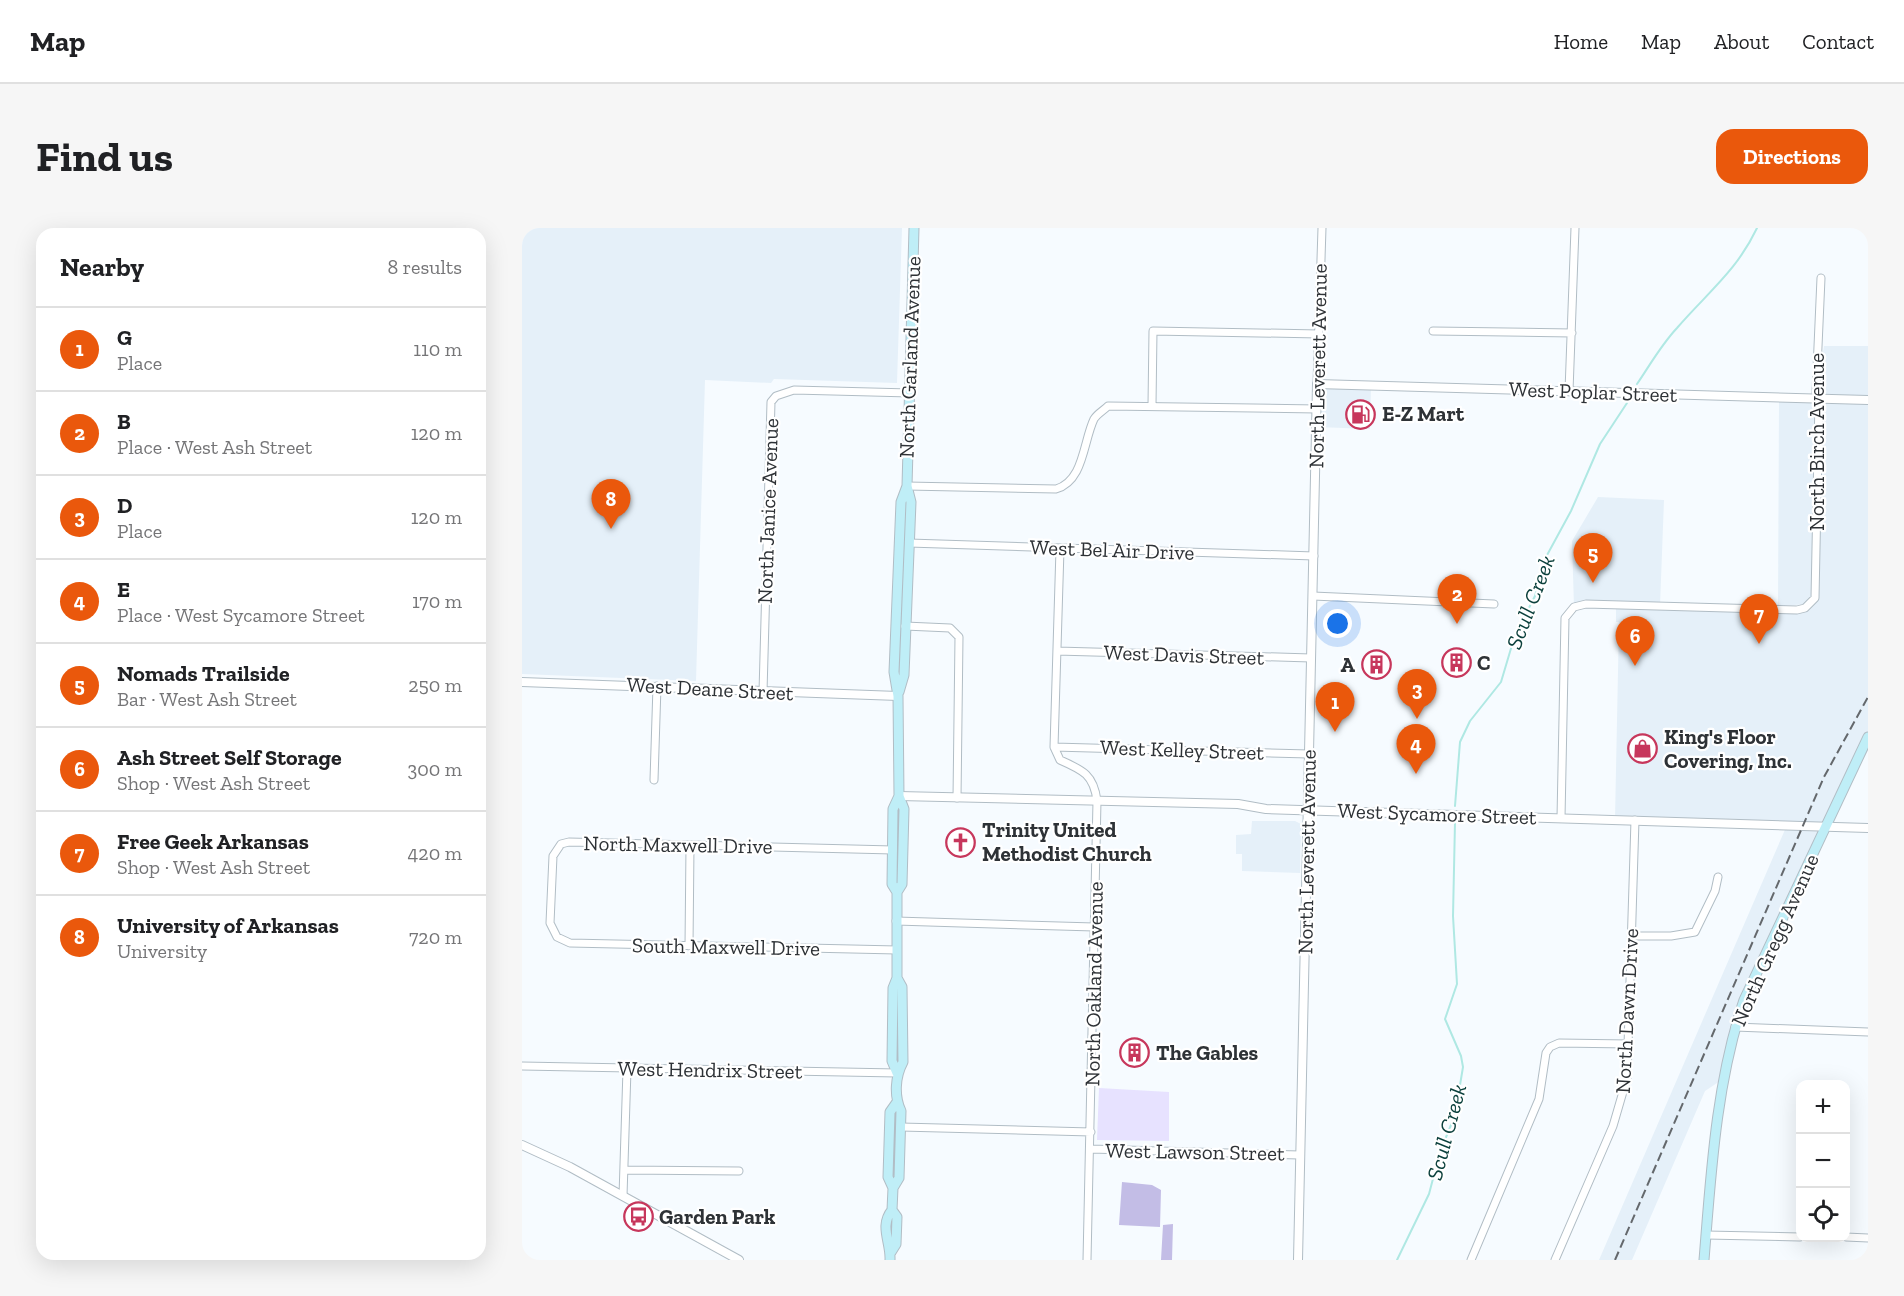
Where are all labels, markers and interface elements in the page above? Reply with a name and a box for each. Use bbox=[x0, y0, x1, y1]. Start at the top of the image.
text: Map bbox=[30, 25, 85, 58]
text: Home bbox=[1554, 29, 1608, 54]
text: Map bbox=[1641, 29, 1681, 54]
text: About bbox=[1714, 29, 1769, 54]
text: Contact bbox=[1802, 29, 1874, 54]
button: Directions bbox=[1716, 129, 1868, 184]
text: Find us bbox=[36, 131, 173, 182]
text: Nearby bbox=[60, 251, 144, 283]
text: 8 results bbox=[387, 255, 462, 279]
street label: North Garland Avenue bbox=[893, 255, 926, 458]
street label: North Leverett Avenue bbox=[1303, 263, 1332, 469]
text: G bbox=[117, 324, 132, 351]
text: 1 bbox=[75, 337, 84, 361]
text: 110 m bbox=[413, 337, 462, 361]
text: Place bbox=[117, 351, 162, 375]
street label: North Birch Avenue bbox=[1804, 353, 1829, 531]
street label: West Poplar Street bbox=[1508, 376, 1678, 407]
fuel station icon: E-Z Mart bbox=[1345, 398, 1377, 430]
place label: E-Z Mart bbox=[1382, 401, 1465, 426]
text: B bbox=[117, 408, 131, 435]
street label: North Janice Avenue bbox=[752, 418, 783, 604]
text: 2 bbox=[74, 421, 85, 445]
text: 120 m bbox=[411, 421, 462, 445]
text: Place · West Ash Street bbox=[117, 435, 312, 459]
pin: 8 bbox=[592, 480, 631, 529]
text: D bbox=[117, 492, 132, 519]
text: 3 bbox=[74, 505, 85, 529]
text: 120 m bbox=[411, 505, 462, 529]
text: Place bbox=[117, 519, 162, 543]
street label: West Bel Air Drive bbox=[1029, 534, 1195, 565]
pin: 5 bbox=[1574, 534, 1612, 583]
water label: Scull Creek bbox=[1500, 551, 1561, 653]
pin: 2 bbox=[1438, 574, 1476, 624]
text: E bbox=[117, 576, 130, 603]
text: 4 bbox=[74, 589, 85, 613]
text: 170 m bbox=[412, 589, 462, 613]
pin: 7 bbox=[1740, 594, 1778, 644]
text: Place · West Sycamore Street bbox=[117, 603, 365, 627]
your location bbox=[1323, 609, 1352, 638]
pin: 6 bbox=[1616, 616, 1654, 666]
street label: West Davis Street bbox=[1103, 639, 1265, 670]
building icon: C bbox=[1440, 647, 1472, 679]
building icon: A bbox=[1360, 649, 1392, 681]
place label: C bbox=[1477, 650, 1491, 675]
place label: A bbox=[1341, 652, 1356, 677]
text: Nomads Trailside bbox=[117, 660, 290, 687]
pin: 3 bbox=[1398, 670, 1436, 719]
street label: West Deane Street bbox=[626, 672, 794, 705]
text: 5 bbox=[74, 673, 85, 697]
text: 250 m bbox=[408, 673, 462, 697]
pin: 1 bbox=[1316, 682, 1354, 732]
text: Bar · West Ash Street bbox=[117, 687, 297, 711]
pin: 4 bbox=[1396, 724, 1436, 774]
place label: King's Floor Covering, Inc. bbox=[1664, 724, 1792, 773]
shop icon: King's Floor Covering, Inc. bbox=[1627, 733, 1659, 765]
street label: West Kelley Street bbox=[1100, 734, 1265, 765]
text: Ash Street Self Storage bbox=[117, 744, 342, 771]
street label: North Leverett Avenue bbox=[1292, 749, 1321, 955]
text: 6 bbox=[74, 757, 85, 781]
text: 300 m bbox=[407, 757, 462, 781]
text: Shop · West Ash Street bbox=[117, 771, 310, 795]
street label: West Sycamore Street bbox=[1337, 798, 1537, 829]
place label: Trinity United Methodist Church bbox=[982, 817, 1152, 866]
church icon: Trinity United Methodist Church bbox=[945, 826, 977, 858]
text: Free Geek Arkansas bbox=[117, 828, 309, 855]
street label: North Maxwell Drive bbox=[583, 830, 773, 859]
text: 7 bbox=[75, 841, 84, 865]
text: 420 m bbox=[408, 841, 462, 865]
street label: North Gregg Avenue bbox=[1725, 850, 1824, 1030]
text: Shop · West Ash Street bbox=[117, 855, 310, 879]
street label: North Oakland Avenue bbox=[1079, 881, 1108, 1087]
text: University of Arkansas bbox=[117, 912, 339, 939]
text: 8 bbox=[74, 925, 85, 949]
text: 720 m bbox=[409, 925, 462, 949]
street label: North Dawn Drive bbox=[1610, 928, 1643, 1094]
street label: South Maxwell Drive bbox=[632, 932, 820, 961]
text: University bbox=[117, 939, 207, 963]
building icon: The Gables bbox=[1119, 1037, 1151, 1069]
place label: The Gables bbox=[1156, 1040, 1259, 1065]
street label: West Hendrix Street bbox=[617, 1055, 803, 1084]
map controls bbox=[1796, 1080, 1850, 1242]
button: + bbox=[1796, 1080, 1850, 1134]
water label: Scull Creek bbox=[1421, 1081, 1472, 1183]
button: − bbox=[1796, 1134, 1850, 1188]
street label: West Lawson Street bbox=[1105, 1137, 1285, 1166]
button: locate bbox=[1796, 1188, 1850, 1242]
bus stop icon: Garden Park bbox=[622, 1201, 654, 1233]
place label: Garden Park bbox=[659, 1204, 776, 1229]

